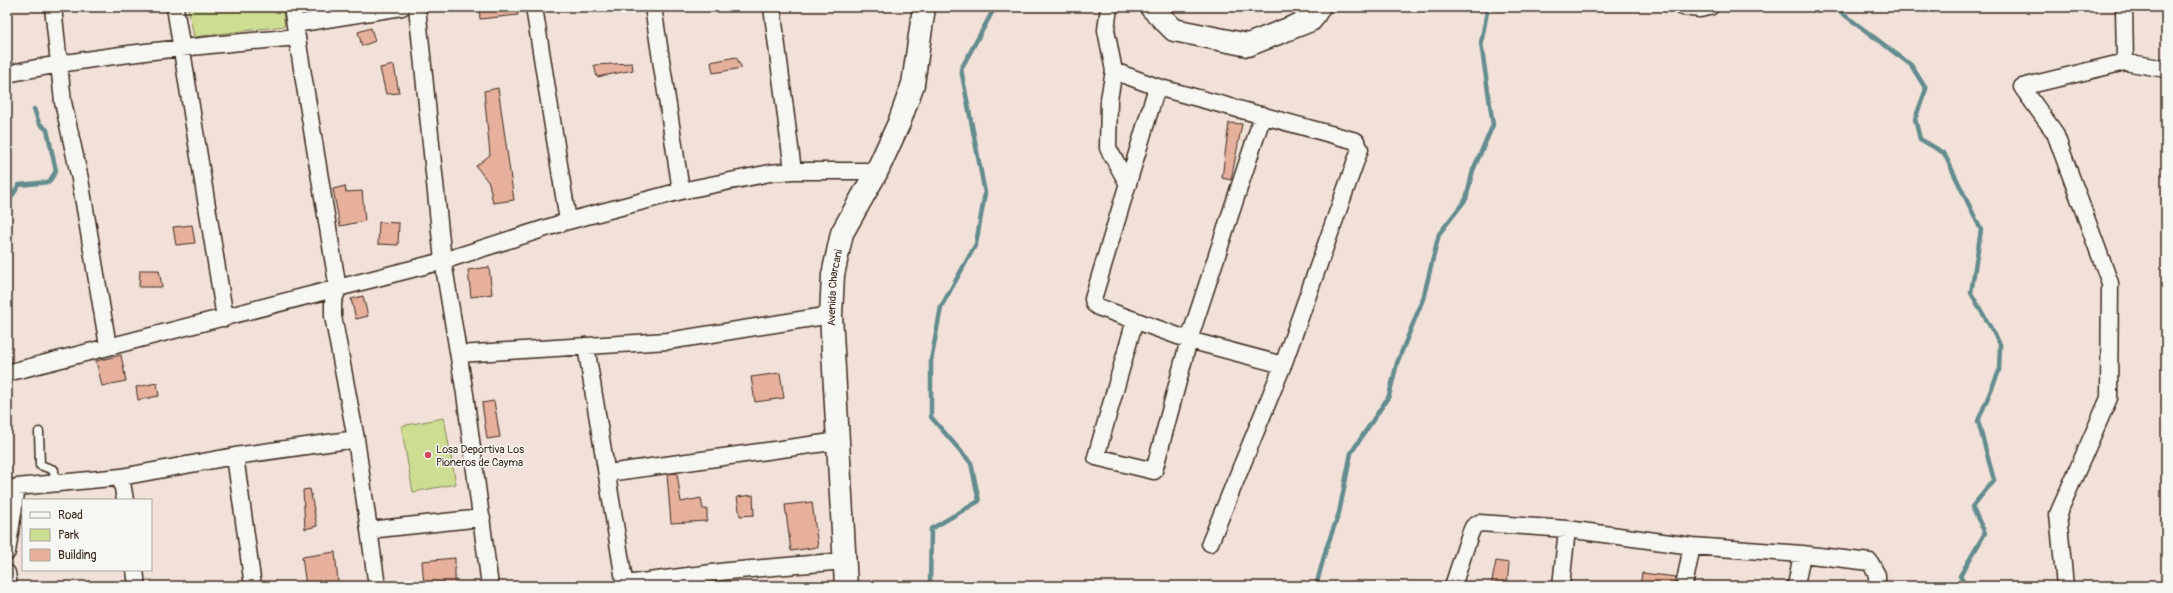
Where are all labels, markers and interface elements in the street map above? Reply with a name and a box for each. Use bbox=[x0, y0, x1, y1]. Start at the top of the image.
street label: Avenida Charcani bbox=[824, 248, 845, 326]
place label: Losa Deportiva Los Pioneros de Cayma bbox=[436, 443, 524, 469]
marker: Losa Deportiva Los Pioneros de Cayma bbox=[423, 450, 433, 460]
legend bbox=[22, 499, 152, 571]
text: Road bbox=[58, 508, 83, 523]
text: Park bbox=[58, 528, 79, 543]
text: Building bbox=[58, 548, 97, 563]

